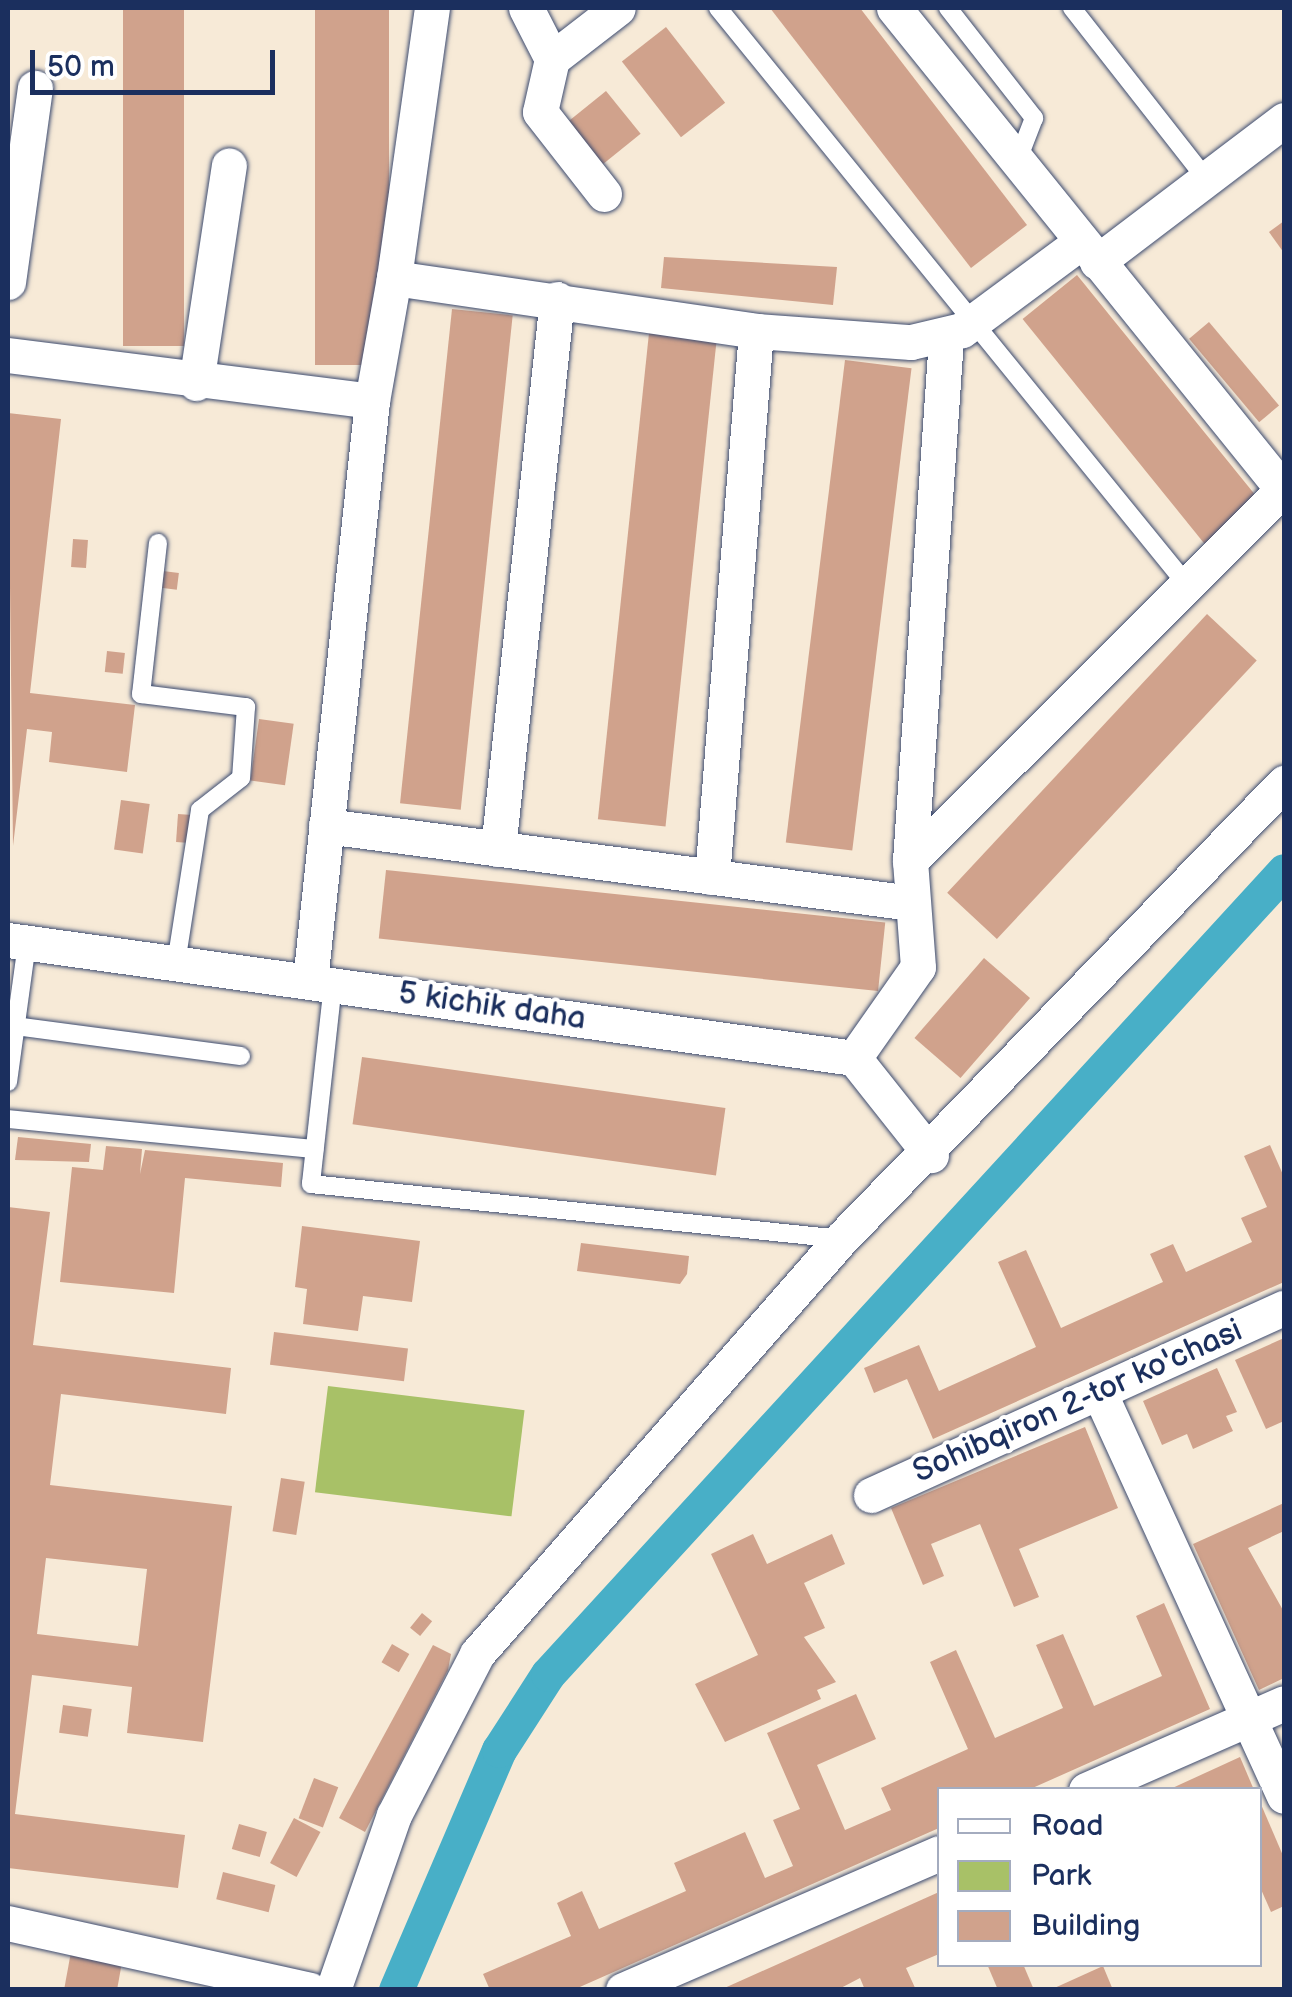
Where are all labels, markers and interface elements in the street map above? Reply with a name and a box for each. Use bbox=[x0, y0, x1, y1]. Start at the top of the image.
scale bar bbox=[35, 30, 280, 92]
text: 50 m bbox=[47, 49, 115, 85]
street label: 5 kichik daha bbox=[396, 975, 588, 1039]
street label: Sohibqiron 2-tor ko'chasi bbox=[907, 1312, 1249, 1492]
legend bbox=[937, 1787, 1262, 1967]
text: Road bbox=[1031, 1808, 1104, 1844]
text: Park bbox=[1031, 1858, 1091, 1894]
text: Building bbox=[1031, 1908, 1140, 1944]

